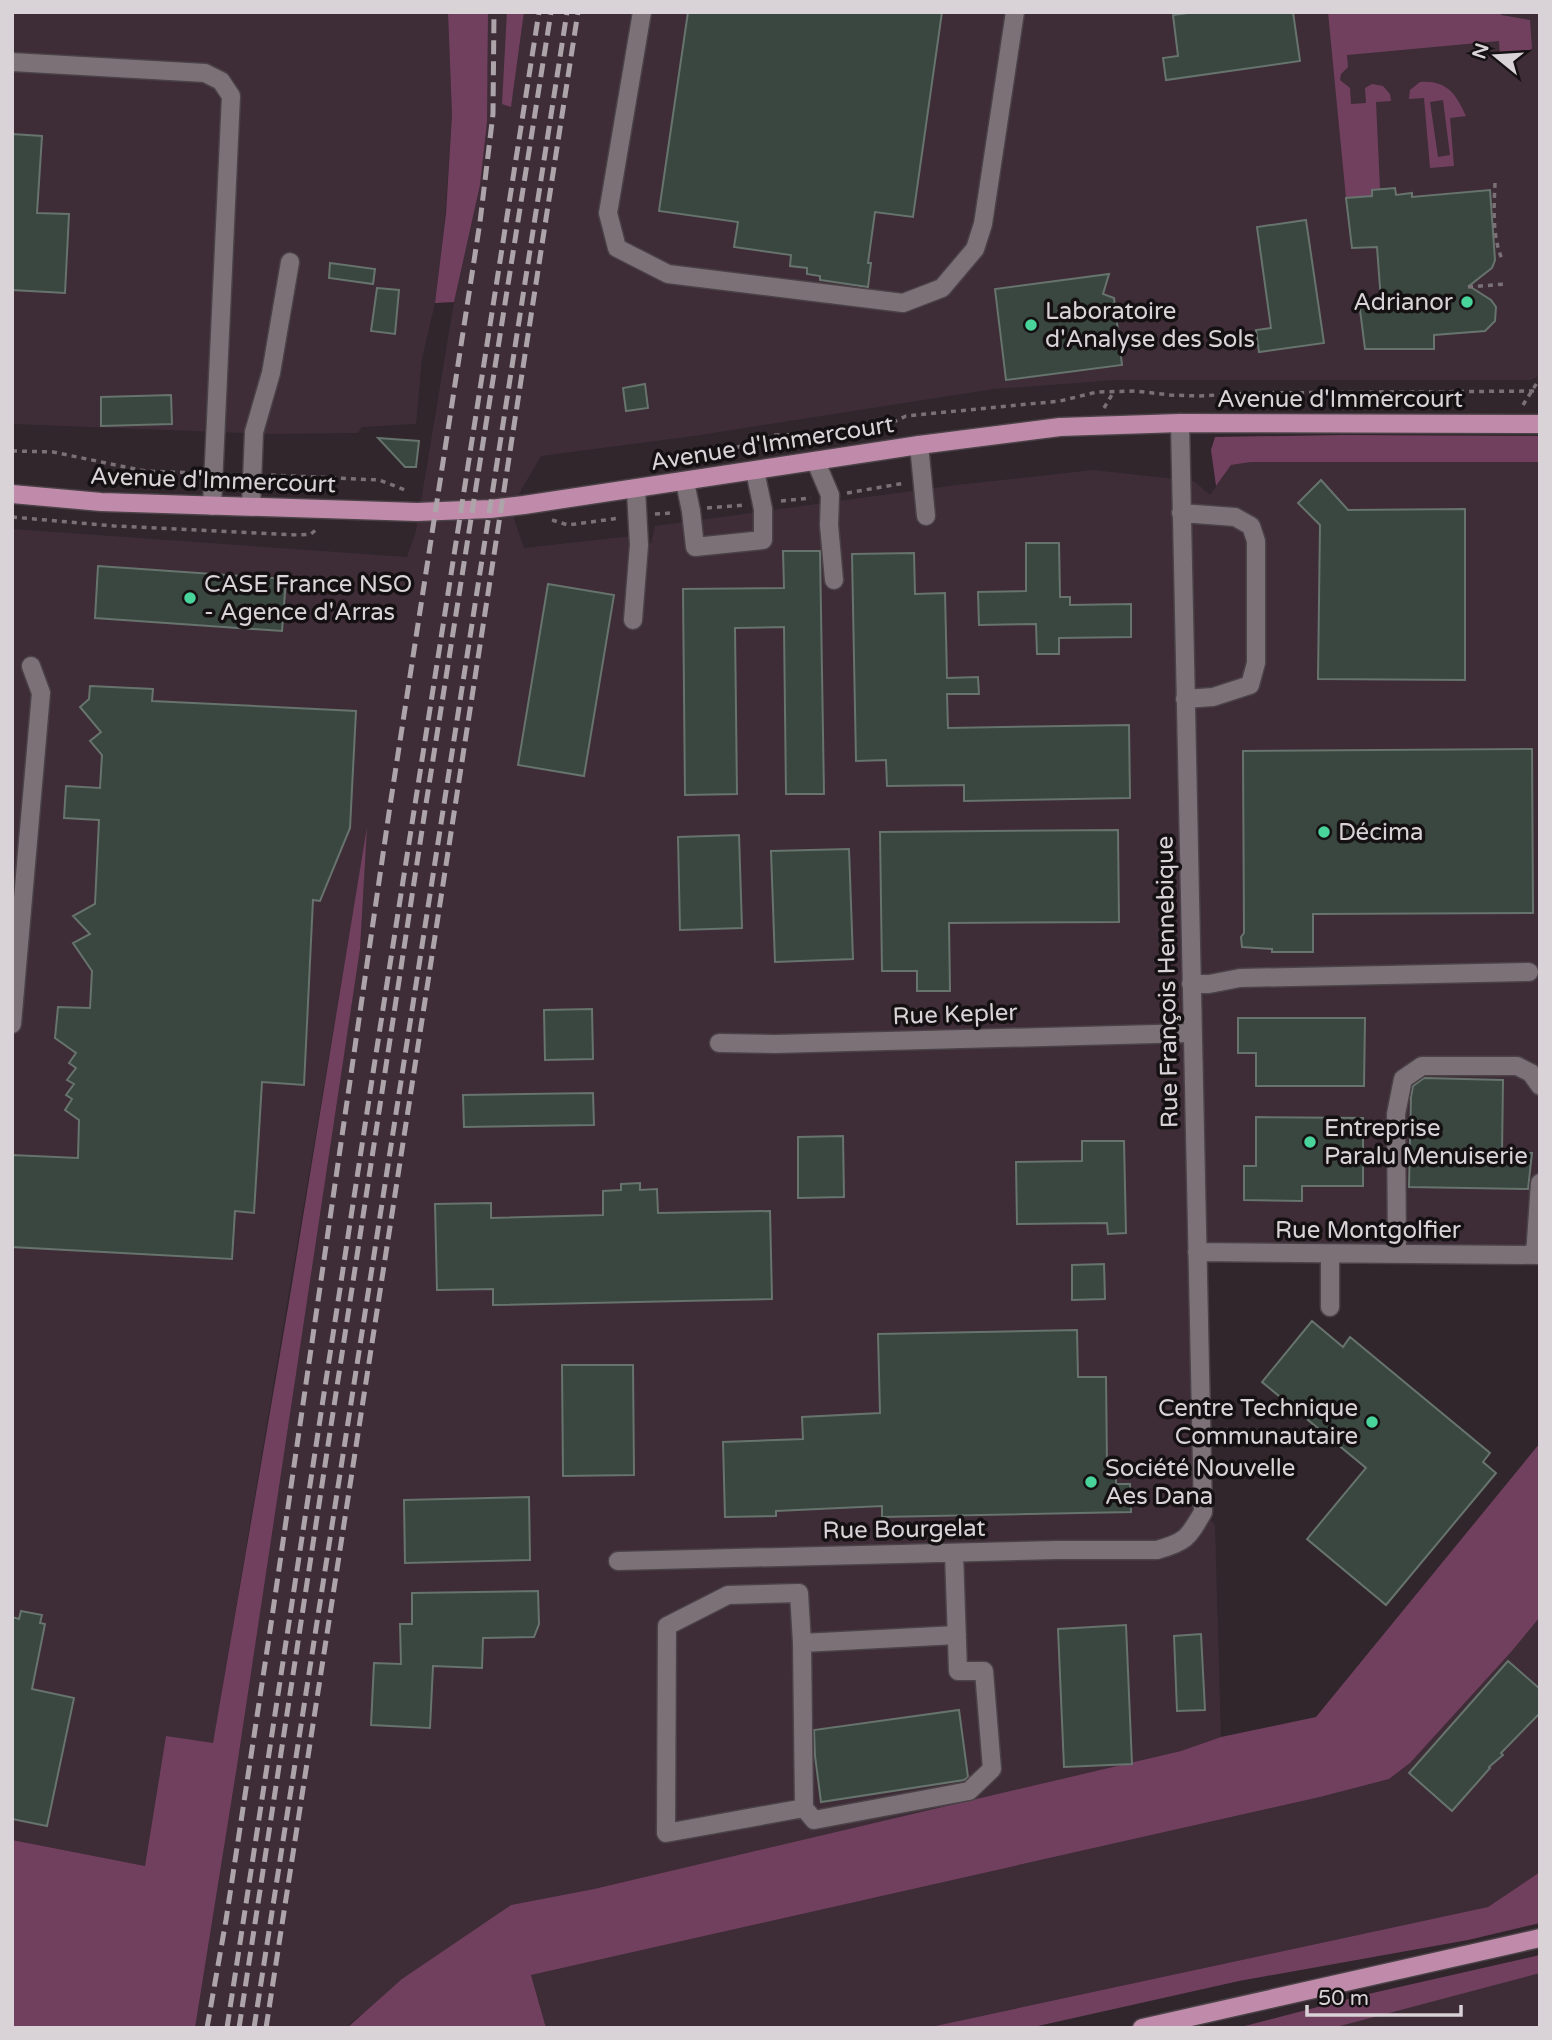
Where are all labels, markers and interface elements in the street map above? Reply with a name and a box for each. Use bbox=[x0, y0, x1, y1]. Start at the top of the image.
north arrow bbox=[1461, 21, 1531, 91]
text: N bbox=[1468, 40, 1494, 62]
place label: Adrianor bbox=[1353, 288, 1454, 317]
marker: Adrianor bbox=[1459, 294, 1475, 310]
place label: Laboratoire d'Analyse des Sols bbox=[1045, 297, 1255, 354]
marker: Laboratoire d'Analyse des Sols bbox=[1023, 317, 1039, 333]
street label: Avenue d'Immercourt bbox=[1217, 385, 1463, 414]
street label: Avenue d'Immercourt bbox=[648, 410, 896, 477]
street label: Avenue d'Immercourt bbox=[90, 462, 336, 499]
place label: CASE France NSO - Agence d'Arras bbox=[204, 570, 412, 627]
marker: CASE France NSO - Agence d'Arras bbox=[182, 590, 198, 606]
place label: Décima bbox=[1338, 818, 1423, 847]
marker: Décima bbox=[1316, 824, 1332, 840]
street label: Rue François Hennebique bbox=[1150, 836, 1185, 1128]
street label: Rue Kepler bbox=[892, 998, 1019, 1031]
place label: Entreprise Paralu Menuiserie bbox=[1324, 1114, 1528, 1171]
marker: Entreprise Paralu Menuiserie bbox=[1302, 1134, 1318, 1150]
street label: Rue Montgolfier bbox=[1275, 1216, 1462, 1245]
place label: Centre Technique Communautaire bbox=[1158, 1394, 1358, 1451]
marker: Centre Technique Communautaire bbox=[1364, 1414, 1380, 1430]
place label: Société Nouvelle Aes Dana bbox=[1105, 1454, 1295, 1511]
marker: Société Nouvelle Aes Dana bbox=[1083, 1474, 1099, 1490]
street label: Rue Bourgelat bbox=[822, 1514, 986, 1545]
scale bar bbox=[1307, 1974, 1461, 2018]
text: 50 m bbox=[1318, 1986, 1369, 2011]

